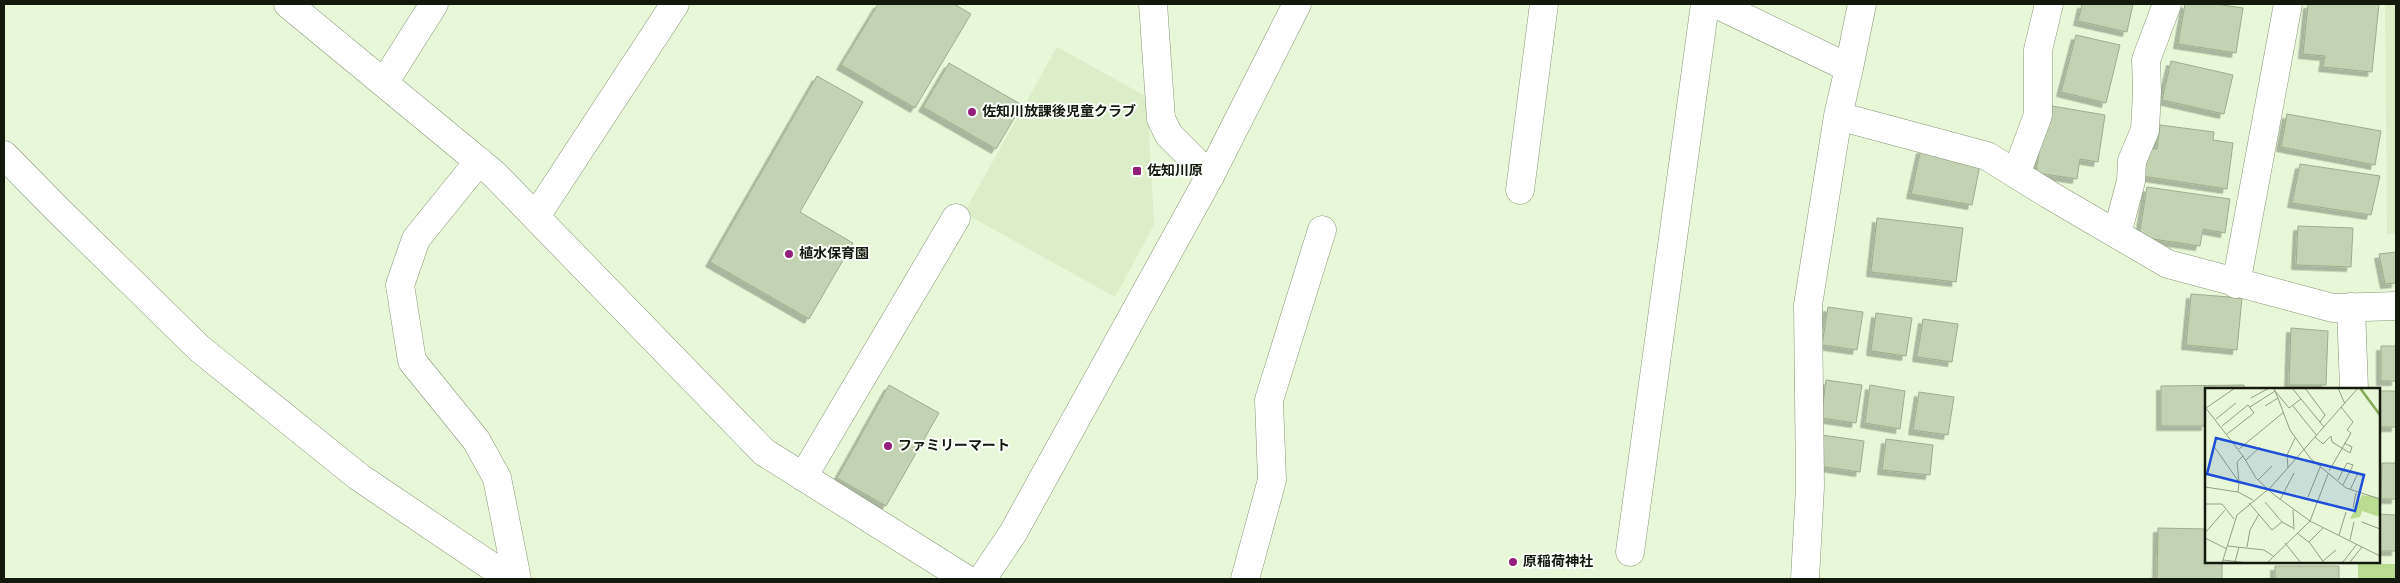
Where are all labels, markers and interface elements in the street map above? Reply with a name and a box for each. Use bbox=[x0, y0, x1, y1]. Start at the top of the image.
place label: 佐知川放課後児童クラブ bbox=[982, 102, 1136, 122]
marker: 佐知川放課後児童クラブ bbox=[966, 106, 978, 118]
place label: 佐知川原 bbox=[1147, 161, 1203, 181]
marker: 佐知川原 bbox=[1131, 165, 1143, 177]
place label: 植水保育園 bbox=[799, 244, 869, 264]
marker: 植水保育園 bbox=[783, 248, 795, 260]
inset map bbox=[2205, 388, 2380, 563]
place label: ファミリーマート bbox=[898, 436, 1010, 456]
marker: ファミリーマート bbox=[882, 440, 894, 452]
place label: 原稲荷神社 bbox=[1523, 552, 1593, 572]
marker: 原稲荷神社 bbox=[1507, 556, 1519, 568]

